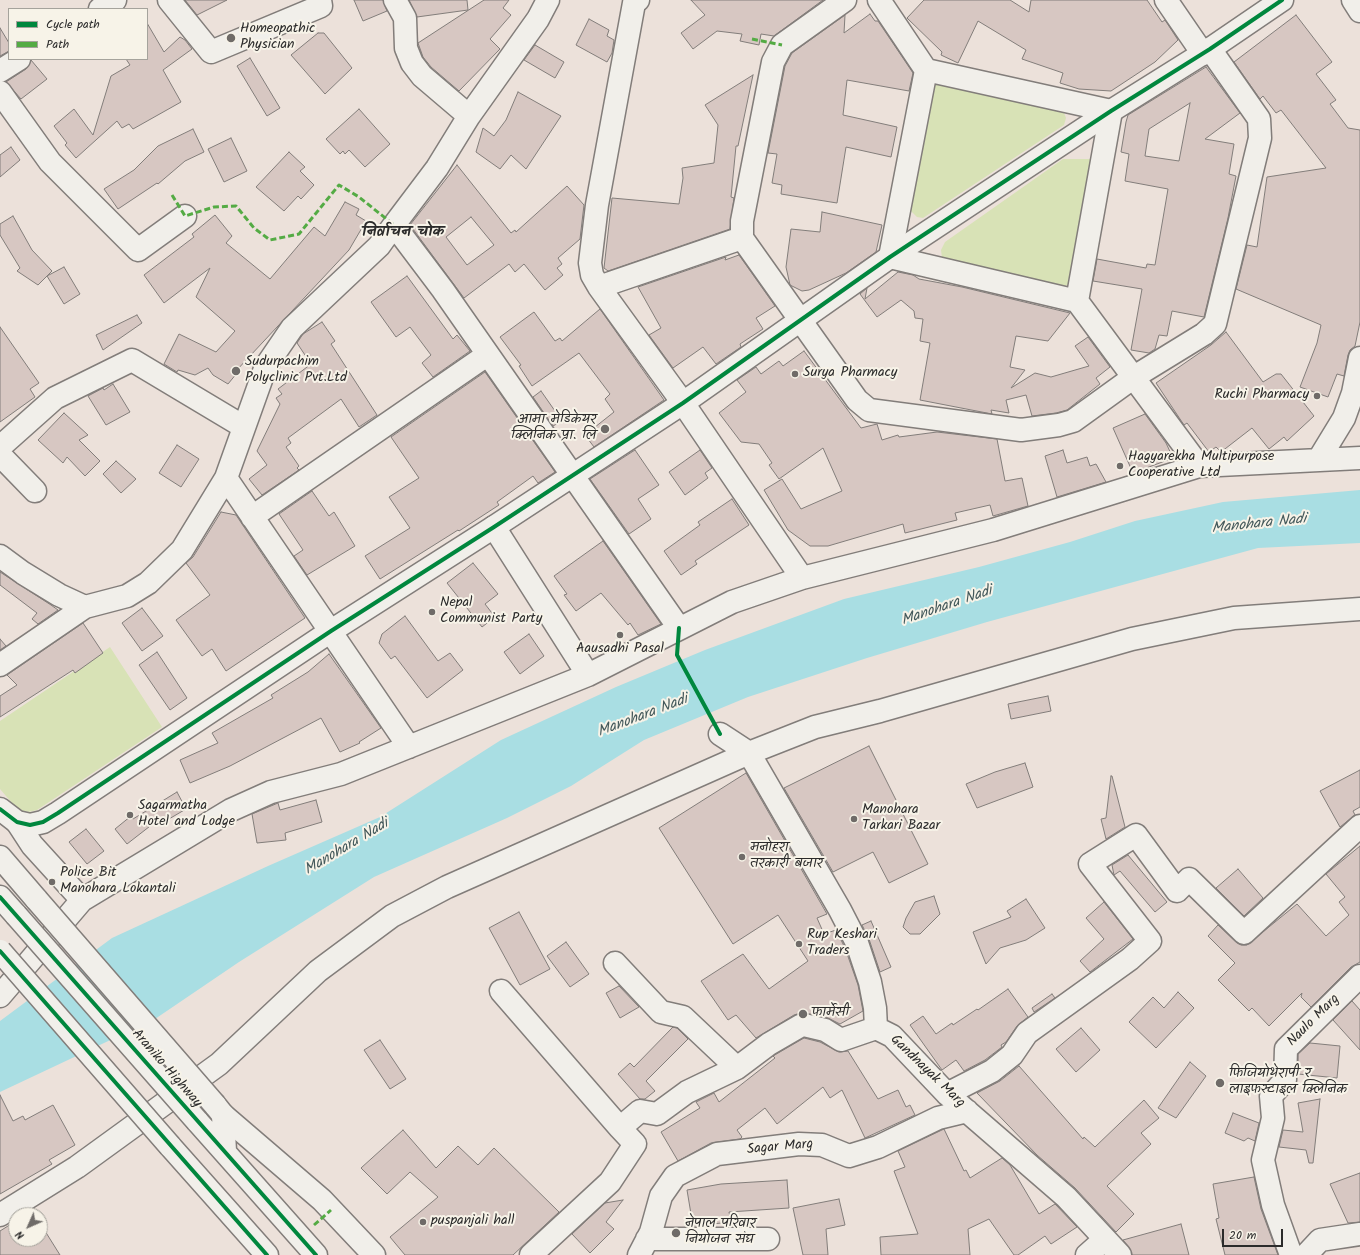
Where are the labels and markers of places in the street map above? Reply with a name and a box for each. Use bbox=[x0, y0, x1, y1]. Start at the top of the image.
place label: Homeopathic Physician bbox=[240, 22, 315, 54]
marker: Homeopathic Physician bbox=[225, 32, 237, 44]
place label: Sudurpachim Polyclinic Pvt.Ltd bbox=[245, 355, 347, 388]
marker: Sudurpachim Polyclinic Pvt.Ltd bbox=[230, 365, 242, 377]
place label: Surya Pharmacy bbox=[803, 366, 897, 382]
marker: Surya Pharmacy bbox=[790, 369, 800, 379]
place label: Ruchi Pharmacy bbox=[1215, 388, 1309, 404]
marker: Ruchi Pharmacy bbox=[1312, 391, 1322, 401]
place label: आमा मेडिकेयर क्लिनिक प्रा. लि bbox=[511, 413, 596, 446]
marker: आमा मेडिकेयर क्लिनिक प्रा. लि bbox=[599, 423, 611, 435]
place label: Hagyarekha Multipurpose Cooperative Ltd bbox=[1128, 450, 1274, 482]
marker: Hagyarekha Multipurpose Cooperative Ltd bbox=[1115, 461, 1125, 471]
place label: Nepal Communist Party bbox=[440, 596, 542, 628]
marker: Nepal Communist Party bbox=[427, 607, 437, 617]
marker: Aausadhi Pasal bbox=[615, 630, 625, 640]
place label: Aausadhi Pasal bbox=[576, 642, 664, 658]
place label: Sagarmatha Hotel and Lodge bbox=[138, 799, 235, 832]
place label: Manohara Tarkari Bazar bbox=[862, 803, 940, 836]
marker: Sagarmatha Hotel and Lodge bbox=[125, 810, 135, 820]
marker: Manohara Tarkari Bazar bbox=[849, 814, 859, 824]
place label: मनोहरा तरकारी बजार bbox=[750, 841, 823, 874]
marker: मनोहरा तरकारी बजार bbox=[737, 852, 747, 862]
place label: Police Bit Manohara Lokantali bbox=[60, 866, 176, 898]
marker: Police Bit Manohara Lokantali bbox=[47, 877, 57, 887]
place label: Rup Keshari Traders bbox=[807, 928, 877, 960]
marker: Rup Keshari Traders bbox=[794, 939, 804, 949]
place label: फार्मेसी bbox=[812, 1006, 849, 1022]
marker: फार्मेसी bbox=[797, 1008, 809, 1020]
place label: फिजियोथेरापी र लाइफस्टाइल क्लिनिक bbox=[1229, 1067, 1347, 1100]
marker: फिजियोथेरापी र लाइफस्टाइल क्लिनिक bbox=[1214, 1077, 1226, 1089]
place label: puspanjali hall bbox=[431, 1214, 515, 1230]
marker: puspanjali hall bbox=[418, 1217, 428, 1227]
place label: नेपाल परिवार नियोजन संघ bbox=[685, 1217, 755, 1250]
marker: नेपाल परिवार नियोजन संघ bbox=[670, 1227, 682, 1239]

